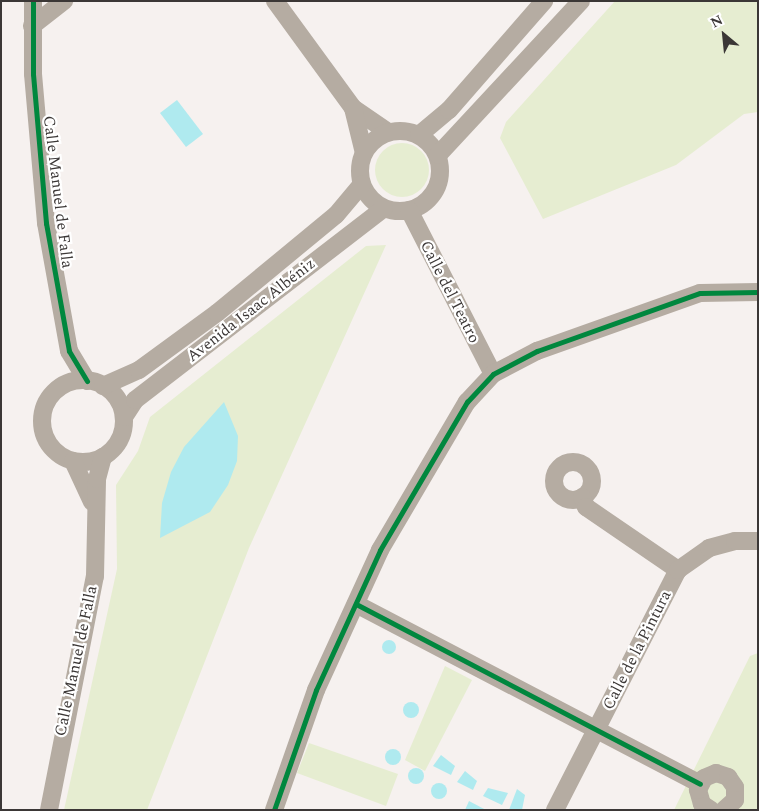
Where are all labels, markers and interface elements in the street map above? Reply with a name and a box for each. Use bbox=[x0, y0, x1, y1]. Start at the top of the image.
text: N bbox=[707, 9, 727, 33]
north arrow bbox=[699, 10, 749, 60]
street label: Calle Manuel de Falla bbox=[39, 115, 77, 269]
street label: Calle del Teatro bbox=[416, 238, 484, 346]
street label: Avenida Isaac Albéniz bbox=[183, 254, 319, 366]
street label: Calle Manuel de Falla bbox=[51, 584, 101, 738]
street label: Calle de la Pintura bbox=[599, 587, 675, 713]

